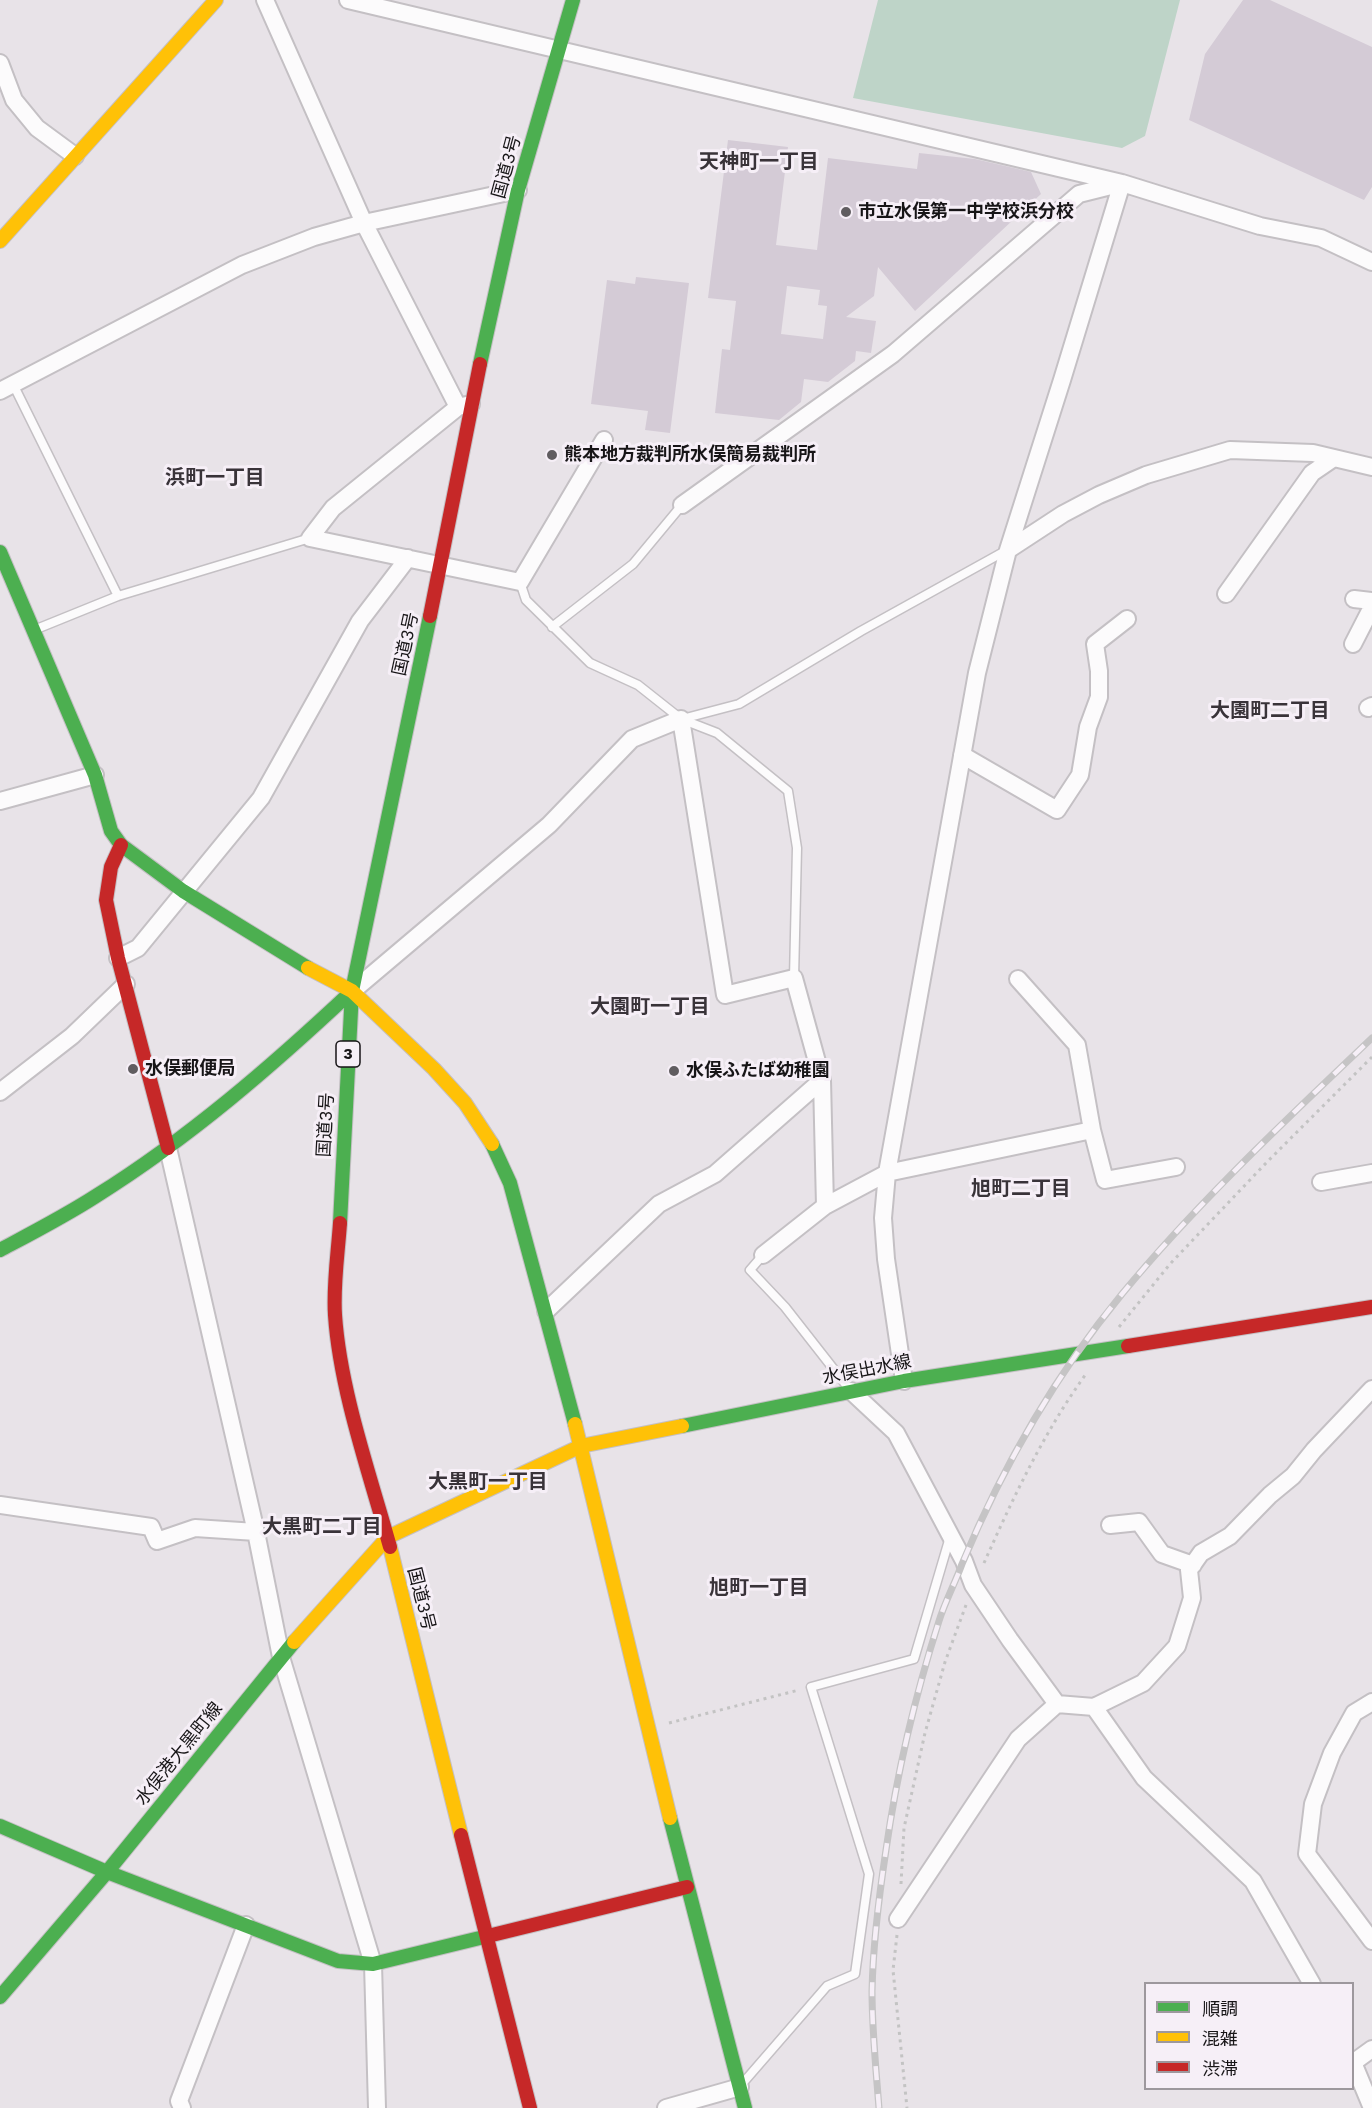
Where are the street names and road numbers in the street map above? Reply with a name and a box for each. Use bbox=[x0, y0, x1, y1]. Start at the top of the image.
street label: 国道3号 bbox=[488, 133, 526, 201]
street label: 国道3号 bbox=[389, 610, 423, 678]
road number: 3 bbox=[336, 1041, 360, 1067]
street label: 国道3号 bbox=[314, 1092, 338, 1158]
street label: 水俣出水線 bbox=[821, 1351, 913, 1389]
street label: 国道3号 bbox=[403, 1565, 439, 1633]
street label: 水俣港大黒町線 bbox=[131, 1698, 227, 1810]

